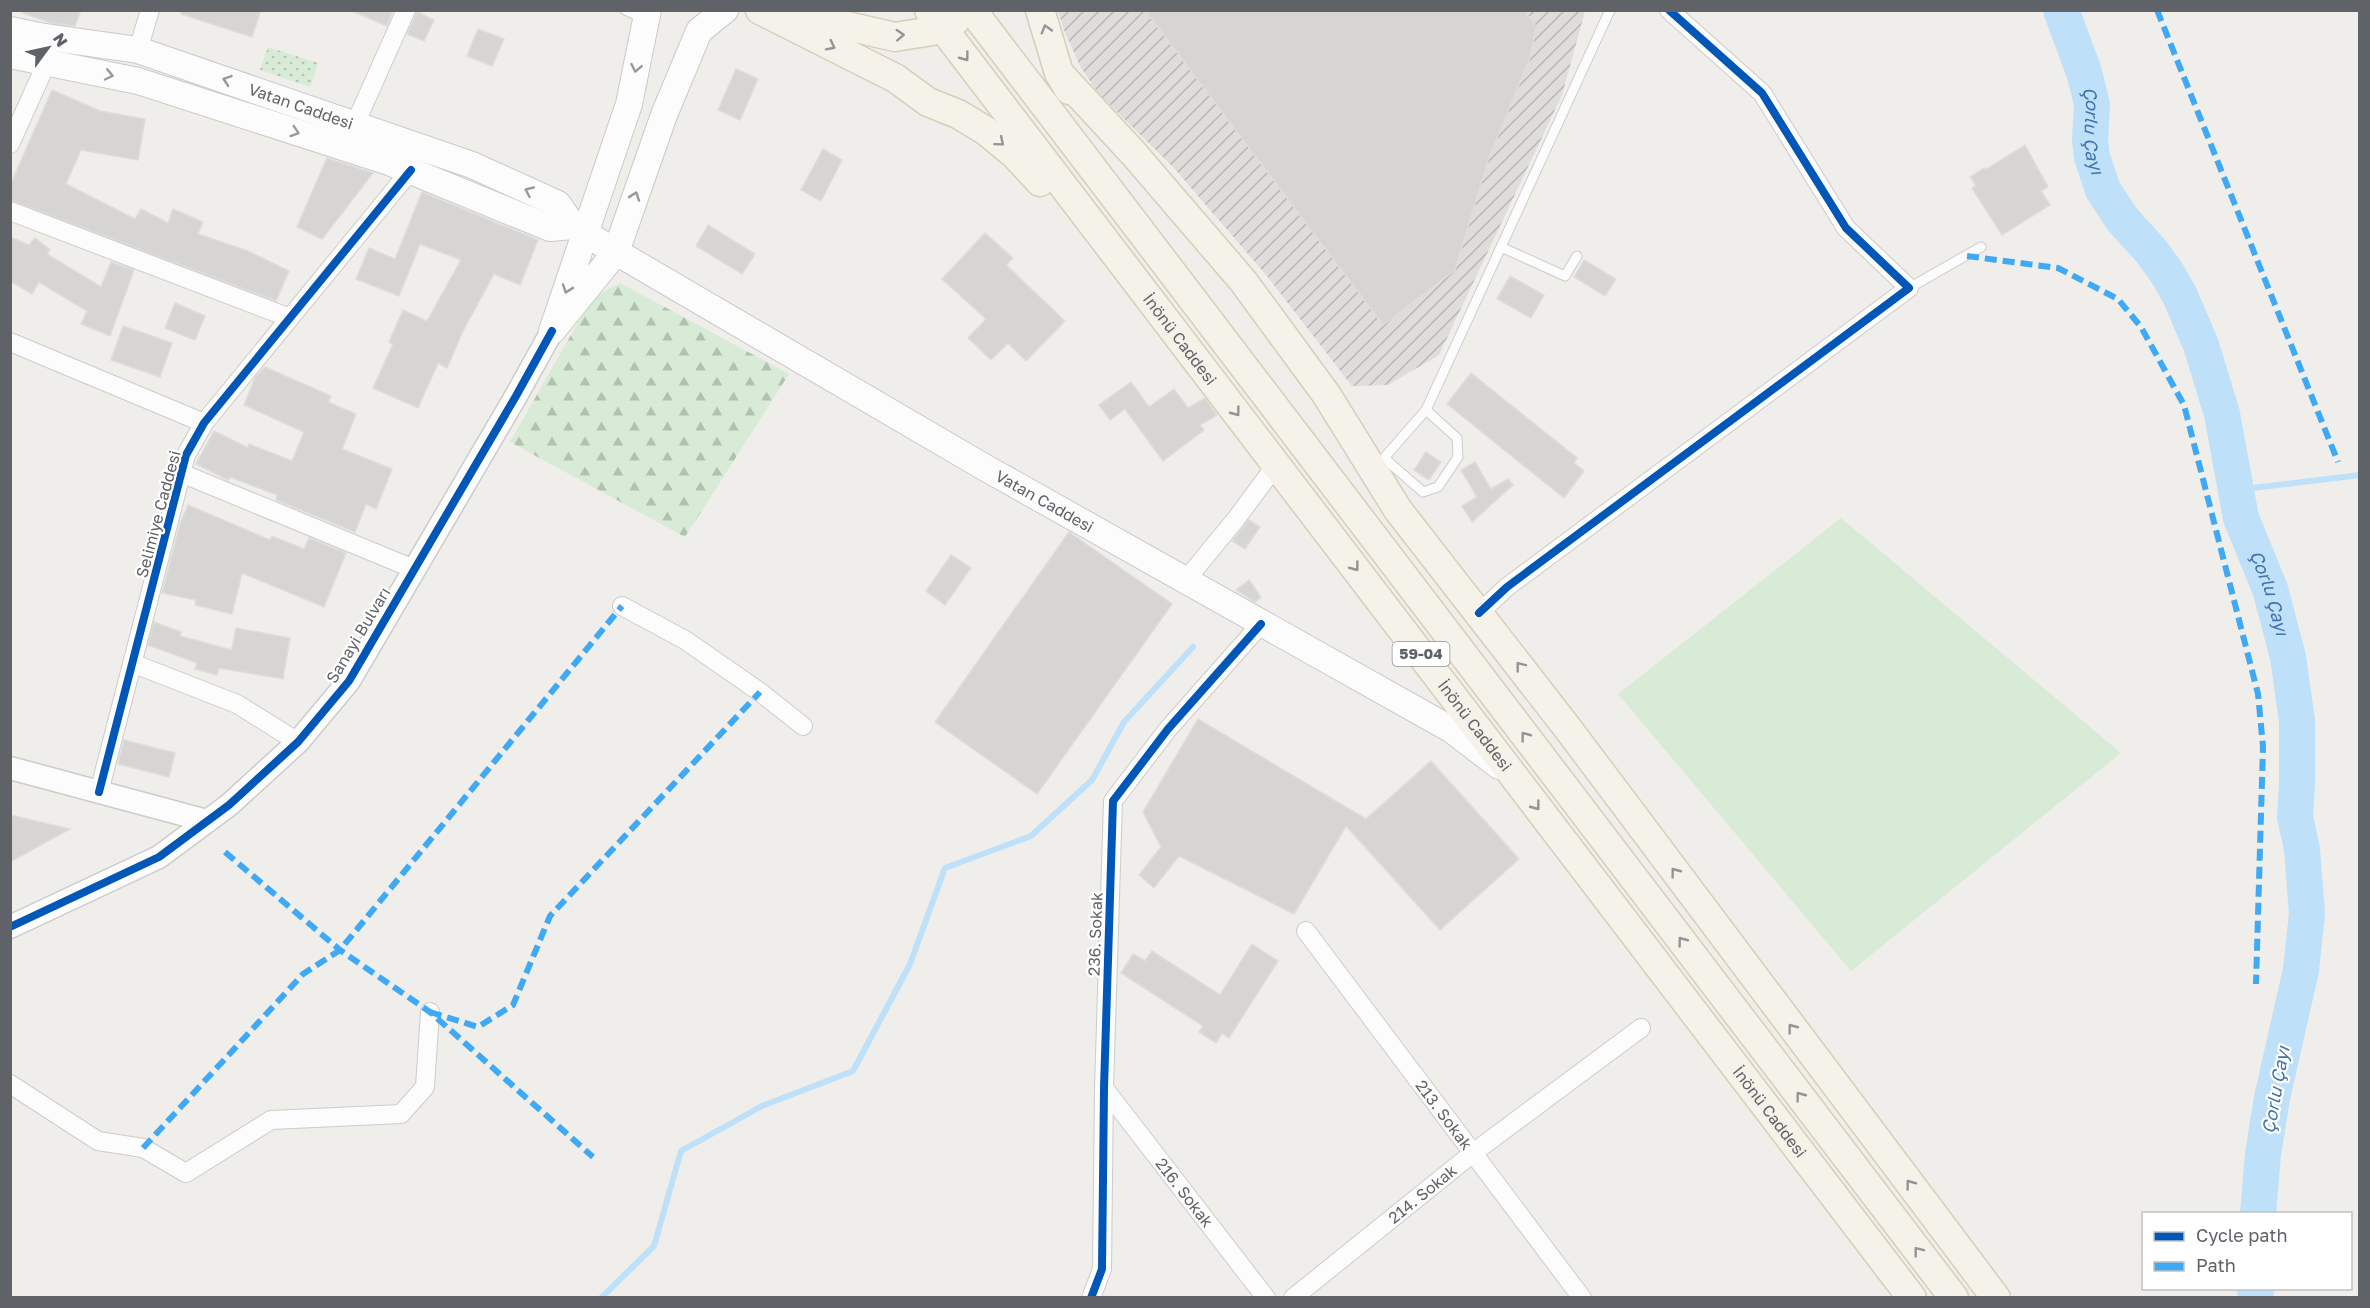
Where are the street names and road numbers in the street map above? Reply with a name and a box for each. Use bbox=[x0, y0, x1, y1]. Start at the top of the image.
street label: Vatan Caddesi bbox=[246, 79, 356, 133]
street label: İnönü Caddesi bbox=[1139, 289, 1221, 389]
street label: Selimiye Caddesi bbox=[131, 448, 185, 580]
street label: Vatan Caddesi bbox=[992, 466, 1097, 537]
street label: Sanayi Bulvarı bbox=[322, 583, 394, 687]
road number: 59-04 bbox=[1392, 642, 1450, 666]
street label: İnönü Caddesi bbox=[1434, 676, 1516, 775]
street label: 236. Sokak bbox=[1084, 892, 1106, 976]
street label: İnönü Caddesi bbox=[1729, 1062, 1811, 1161]
street label: 213. Sokak bbox=[1412, 1076, 1477, 1154]
street label: 216. Sokak bbox=[1152, 1154, 1218, 1231]
street label: 214. Sokak bbox=[1384, 1160, 1461, 1228]

